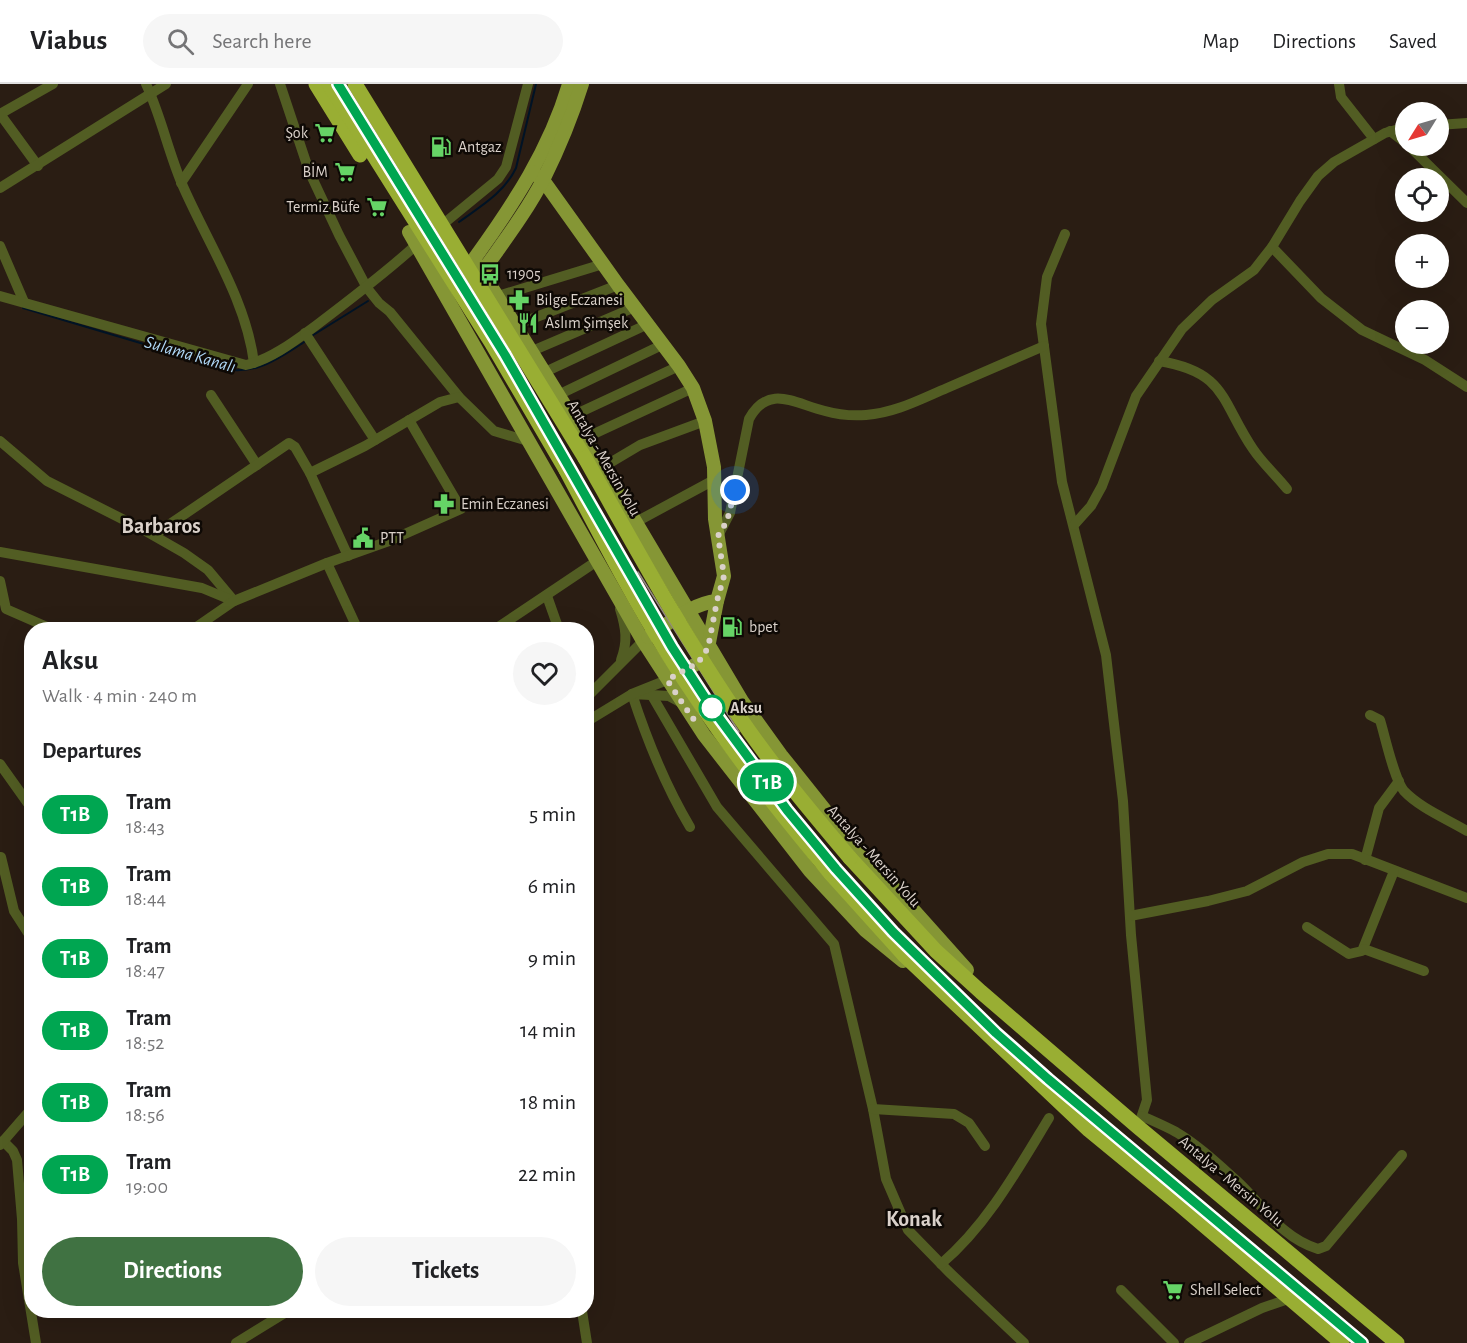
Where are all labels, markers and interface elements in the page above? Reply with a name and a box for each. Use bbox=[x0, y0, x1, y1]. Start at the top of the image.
search box bbox=[143, 14, 563, 68]
icon: search bbox=[164, 25, 197, 58]
text: Viabus bbox=[30, 27, 107, 55]
text: Search here bbox=[212, 30, 312, 52]
text: Map bbox=[1203, 31, 1239, 52]
text: Directions bbox=[1272, 31, 1356, 52]
text: Saved bbox=[1389, 31, 1437, 52]
north arrow bbox=[1395, 102, 1449, 156]
map controls bbox=[1395, 102, 1449, 354]
supermarket icon: Şok bbox=[313, 121, 337, 145]
place label: Şok bbox=[286, 125, 309, 141]
fuel station icon: Antgaz bbox=[429, 135, 453, 159]
place label: Antgaz bbox=[458, 139, 502, 155]
supermarket icon: BİM bbox=[333, 160, 357, 184]
place label: BİM bbox=[302, 162, 328, 180]
button: locate bbox=[1395, 168, 1449, 222]
supermarket icon: Termiz Büfe bbox=[365, 195, 389, 219]
place label: Termiz Büfe bbox=[286, 199, 360, 215]
button: + bbox=[1395, 234, 1449, 288]
bus stop icon: 11905 bbox=[478, 262, 502, 286]
place label: 11905 bbox=[507, 266, 541, 282]
pharmacy icon: Bilge Eczanesi bbox=[507, 288, 531, 312]
place label: Bilge Eczanesi bbox=[536, 292, 623, 308]
button: − bbox=[1395, 300, 1449, 354]
restaurant icon: Aslım Şimşek bbox=[516, 311, 540, 335]
place label: Aslım Şimşek bbox=[545, 315, 629, 331]
water label: Sulama Kanalı bbox=[142, 333, 238, 377]
street label: Antalya - Mersin Yolu bbox=[563, 397, 644, 519]
your location bbox=[720, 475, 750, 505]
pharmacy icon: Emin Eczanesi bbox=[432, 492, 456, 516]
place label: Emin Eczanesi bbox=[461, 496, 549, 512]
district label: Barbaros bbox=[121, 515, 201, 537]
public building icon: PTT bbox=[351, 526, 375, 550]
place label: PTT bbox=[380, 530, 404, 546]
fuel station icon: bpet bbox=[720, 615, 744, 639]
place label: bpet bbox=[749, 619, 778, 635]
button: heart bbox=[513, 642, 576, 705]
text: Aksu bbox=[42, 647, 98, 675]
text: Walk · 4 min · 240 m bbox=[42, 686, 197, 706]
marker: Aksu bbox=[699, 695, 725, 721]
place label: Aksu bbox=[730, 700, 763, 716]
text: Departures bbox=[42, 740, 142, 762]
line badge: T1B bbox=[732, 762, 801, 802]
text: T1B bbox=[752, 772, 782, 793]
text: Tram bbox=[126, 791, 171, 813]
street label: Antalya - Mersin Yolu bbox=[824, 802, 924, 911]
text: 5 min bbox=[529, 803, 576, 825]
text: T1B bbox=[60, 804, 90, 825]
text: 18:43 bbox=[126, 817, 165, 837]
text: Tram bbox=[126, 863, 171, 885]
text: 6 min bbox=[528, 875, 576, 897]
text: T1B bbox=[60, 876, 90, 897]
text: 18:44 bbox=[126, 889, 166, 909]
text: Tram bbox=[126, 935, 171, 957]
text: 9 min bbox=[528, 947, 576, 969]
text: T1B bbox=[60, 948, 90, 969]
text: 18:47 bbox=[126, 961, 165, 981]
text: Tram bbox=[126, 1007, 171, 1029]
text: 14 min bbox=[520, 1019, 576, 1041]
text: T1B bbox=[60, 1020, 90, 1041]
text: 18:52 bbox=[126, 1033, 164, 1053]
text: Tram bbox=[126, 1079, 171, 1101]
text: 18 min bbox=[520, 1091, 576, 1113]
text: T1B bbox=[60, 1092, 90, 1113]
text: 18:56 bbox=[126, 1105, 165, 1125]
street label: Antalya - Mersin Yolu bbox=[1175, 1133, 1286, 1230]
text: Tram bbox=[126, 1151, 171, 1173]
text: 22 min bbox=[518, 1163, 576, 1185]
text: T1B bbox=[60, 1164, 90, 1185]
text: 19:00 bbox=[126, 1177, 168, 1197]
district label: Konak bbox=[886, 1208, 942, 1230]
button: Directions bbox=[42, 1237, 303, 1306]
button: Tickets bbox=[315, 1237, 576, 1306]
supermarket icon: Shell Select bbox=[1161, 1278, 1185, 1302]
place label: Shell Select bbox=[1190, 1282, 1261, 1298]

